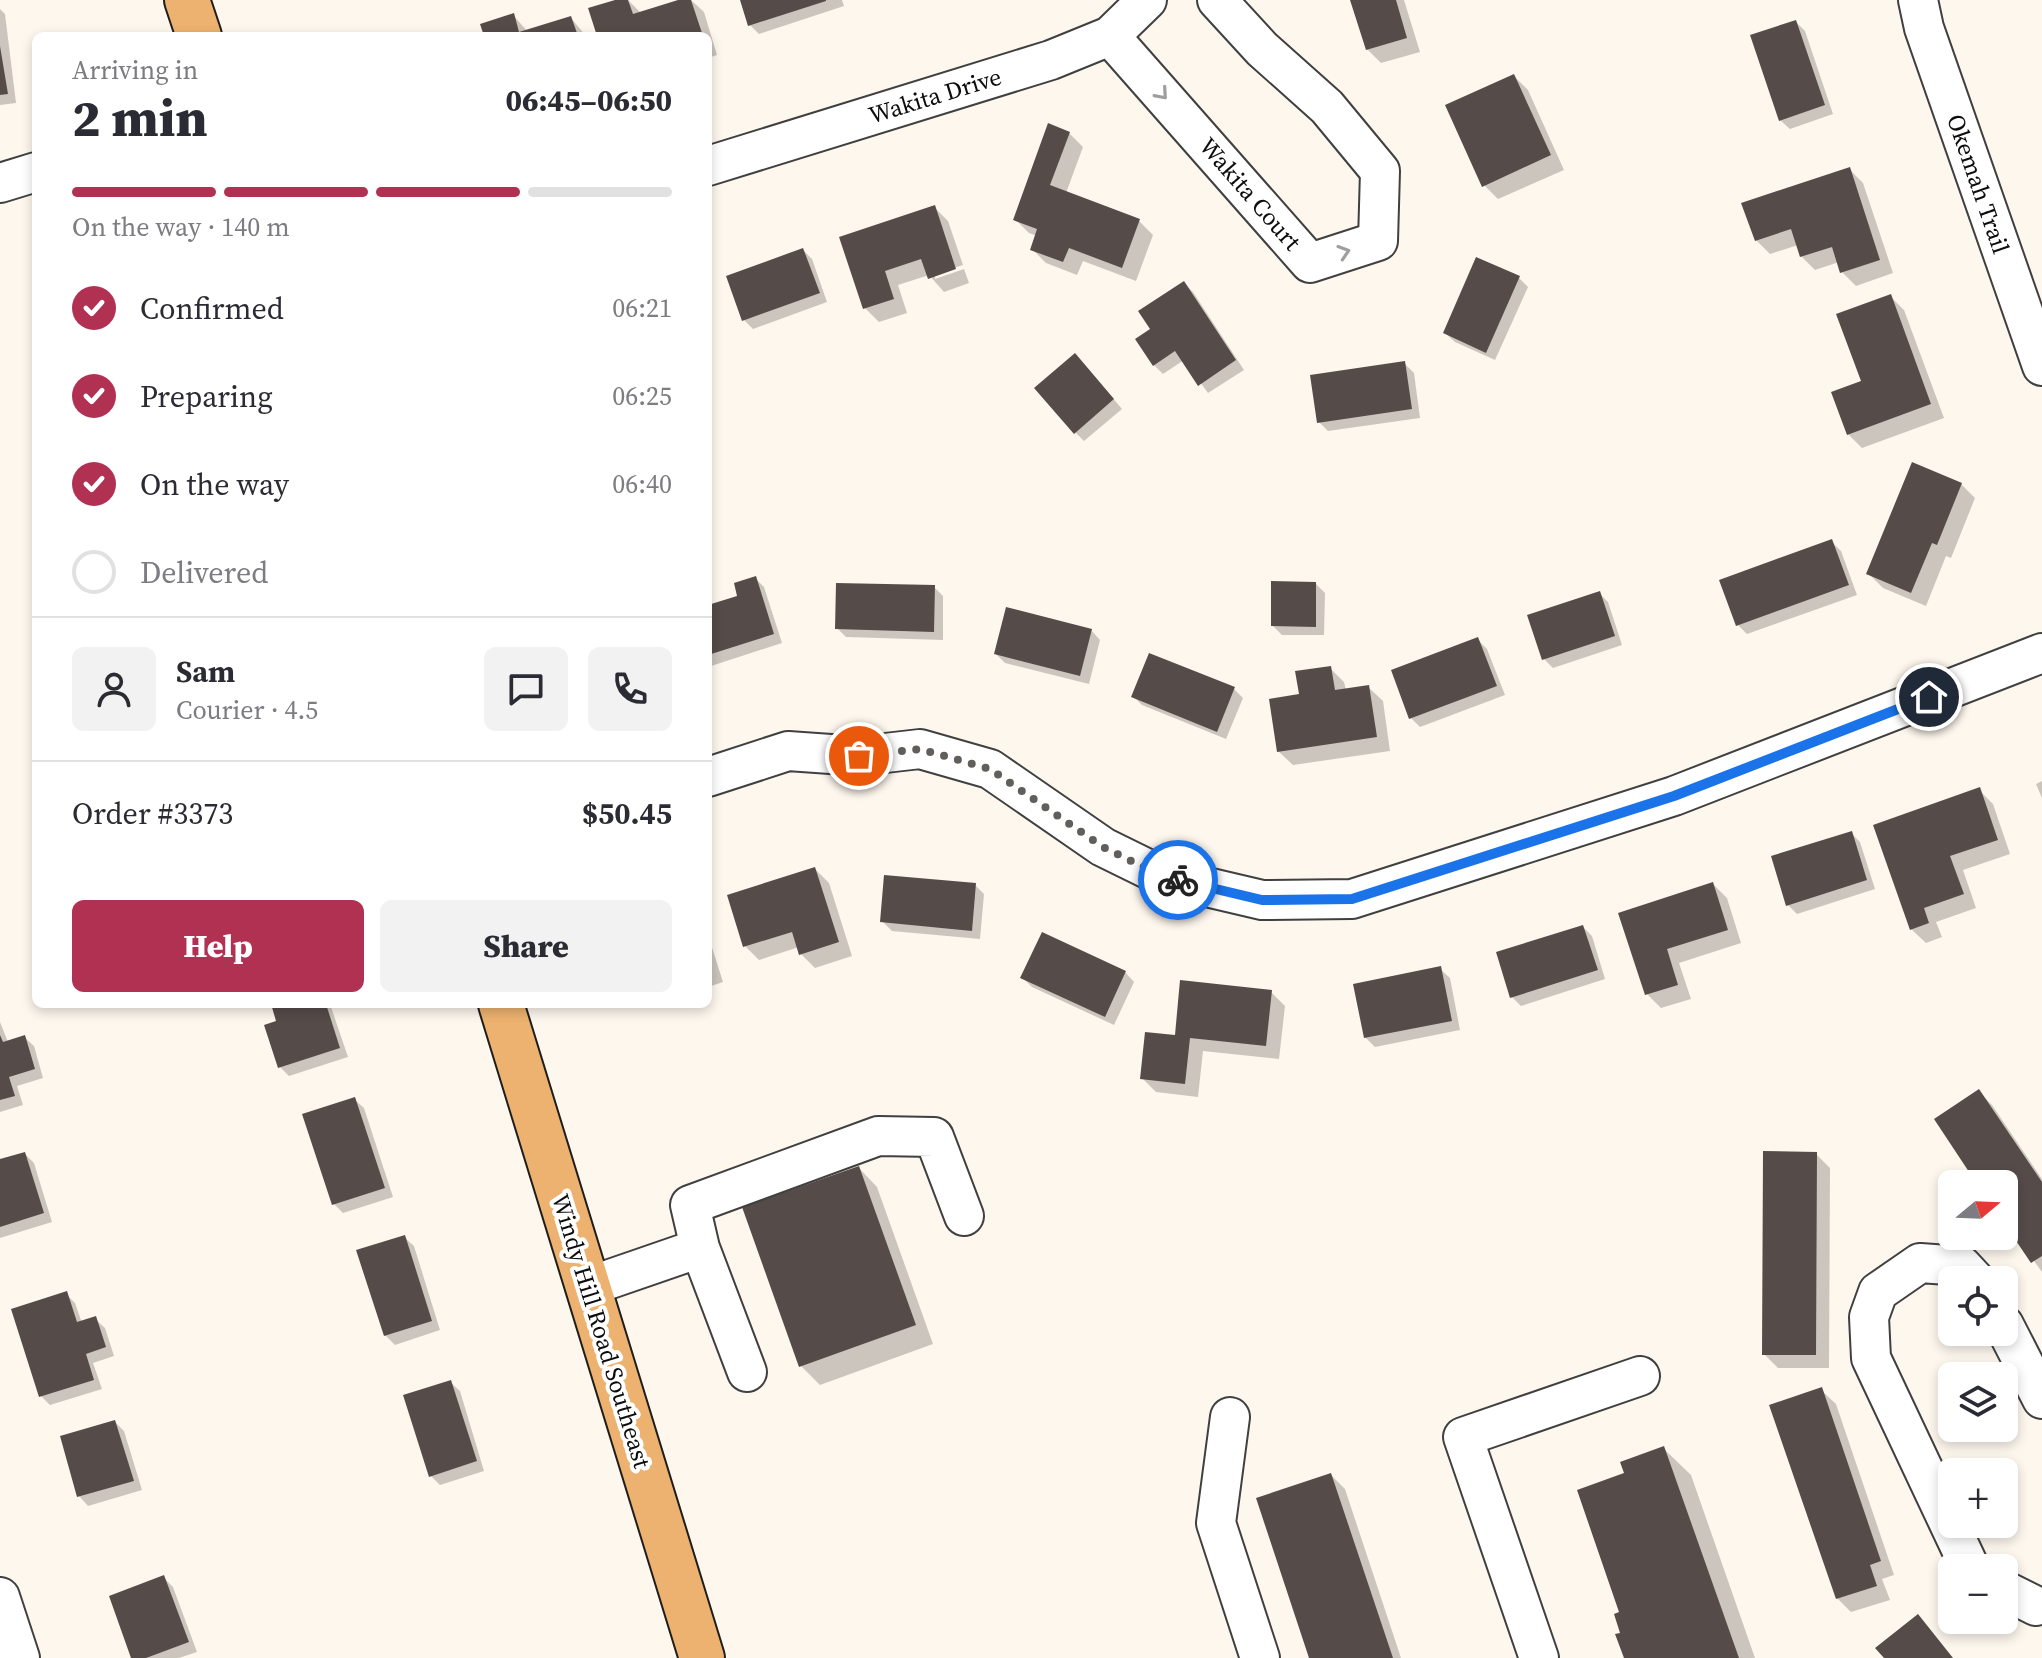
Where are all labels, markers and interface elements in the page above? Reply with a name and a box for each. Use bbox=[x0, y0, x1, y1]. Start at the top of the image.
text: Arriving in bbox=[72, 52, 198, 88]
street label: Wakita Drive bbox=[864, 60, 1005, 131]
text: 06:45–06:50 bbox=[505, 80, 672, 121]
text: 2 min bbox=[72, 82, 208, 153]
one-way arrow bbox=[1152, 85, 1166, 100]
street label: Okemah Trail bbox=[1939, 110, 2018, 258]
street label: Wakita Court bbox=[1192, 130, 1309, 257]
text: On the way · 140 m bbox=[72, 209, 290, 245]
one-way arrow bbox=[1336, 246, 1350, 262]
icon: check bbox=[72, 286, 116, 330]
text: Confirmed bbox=[140, 288, 284, 329]
text: 06:21 bbox=[612, 290, 672, 326]
icon: check bbox=[72, 374, 116, 418]
text: Preparing bbox=[140, 376, 273, 417]
text: 06:25 bbox=[612, 378, 672, 414]
icon: check bbox=[72, 462, 116, 506]
text: On the way bbox=[140, 464, 289, 505]
text: 06:40 bbox=[612, 466, 672, 502]
text: Delivered bbox=[140, 552, 268, 593]
button: person bbox=[72, 647, 156, 731]
button: chat bbox=[484, 647, 568, 731]
button: phone bbox=[588, 647, 672, 731]
text: Sam bbox=[176, 651, 235, 692]
pin bbox=[1895, 663, 1963, 731]
icon: home bbox=[1907, 675, 1951, 719]
text: Courier · 4.5 bbox=[176, 692, 318, 728]
pin bbox=[825, 722, 893, 790]
icon: bag bbox=[837, 734, 881, 778]
text: Order #3373 bbox=[72, 793, 233, 834]
text: $50.45 bbox=[582, 793, 672, 834]
courier bbox=[1138, 840, 1218, 920]
icon: bike bbox=[1156, 858, 1200, 902]
button: Help bbox=[72, 900, 364, 992]
button: Share bbox=[380, 900, 672, 992]
north arrow bbox=[1938, 1170, 2018, 1250]
map controls bbox=[1938, 1170, 2018, 1634]
street label: Windy Hill Road Southeast bbox=[544, 1190, 659, 1472]
button: locate bbox=[1938, 1266, 2018, 1346]
button: layers bbox=[1938, 1362, 2018, 1442]
button: + bbox=[1938, 1458, 2018, 1538]
button: − bbox=[1938, 1554, 2018, 1634]

